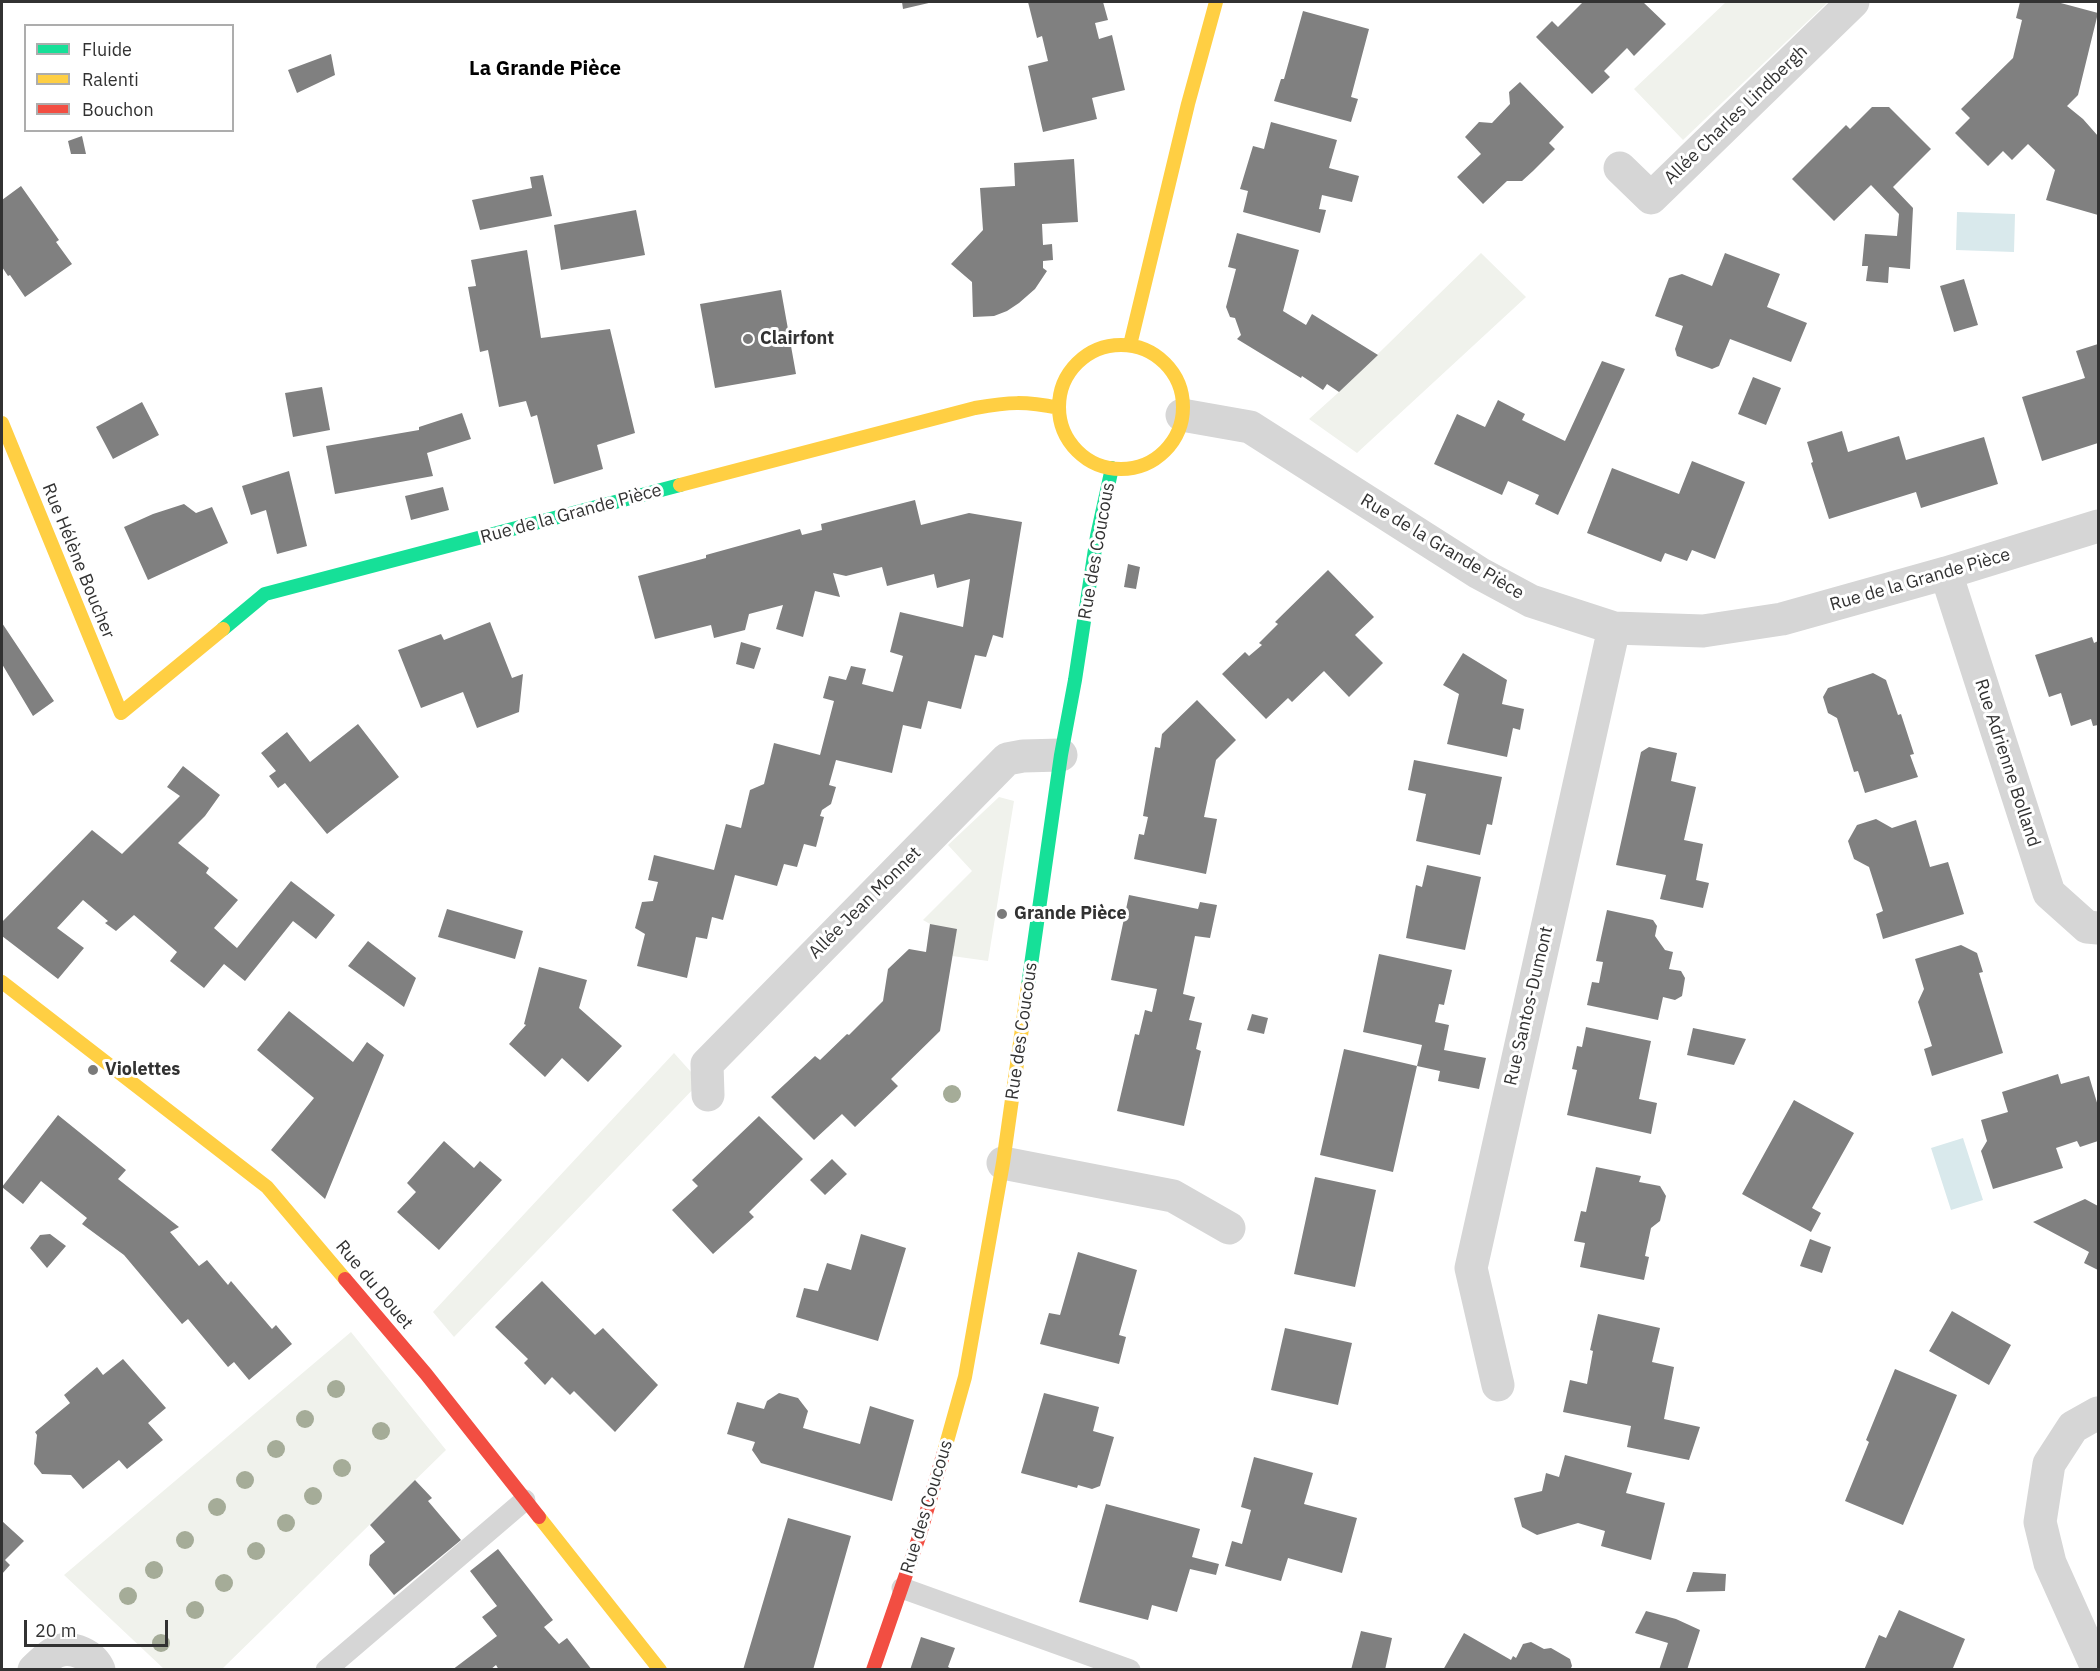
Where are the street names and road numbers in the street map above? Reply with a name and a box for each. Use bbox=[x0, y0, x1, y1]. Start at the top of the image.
street label: Allée Charles Lindbergh bbox=[1660, 41, 1812, 189]
street label: Rue de la Grande Pièce bbox=[478, 479, 664, 549]
street label: Rue Hélène Boucher bbox=[37, 480, 119, 642]
street label: Rue des Coucous bbox=[1074, 481, 1120, 621]
street label: Rue de la Grande Pièce bbox=[1356, 490, 1528, 604]
street label: Rue de la Grande Pièce bbox=[1827, 544, 2013, 616]
street label: Rue Adrienne Bolland bbox=[1970, 676, 2044, 850]
street label: Allée Jean Monnet bbox=[804, 842, 926, 964]
street label: Rue Santos-Dumont bbox=[1500, 924, 1558, 1088]
street label: Rue des Coucous bbox=[1002, 961, 1042, 1101]
street label: Rue du Douet bbox=[331, 1236, 417, 1334]
street label: Rue des Coucous bbox=[896, 1438, 958, 1576]

